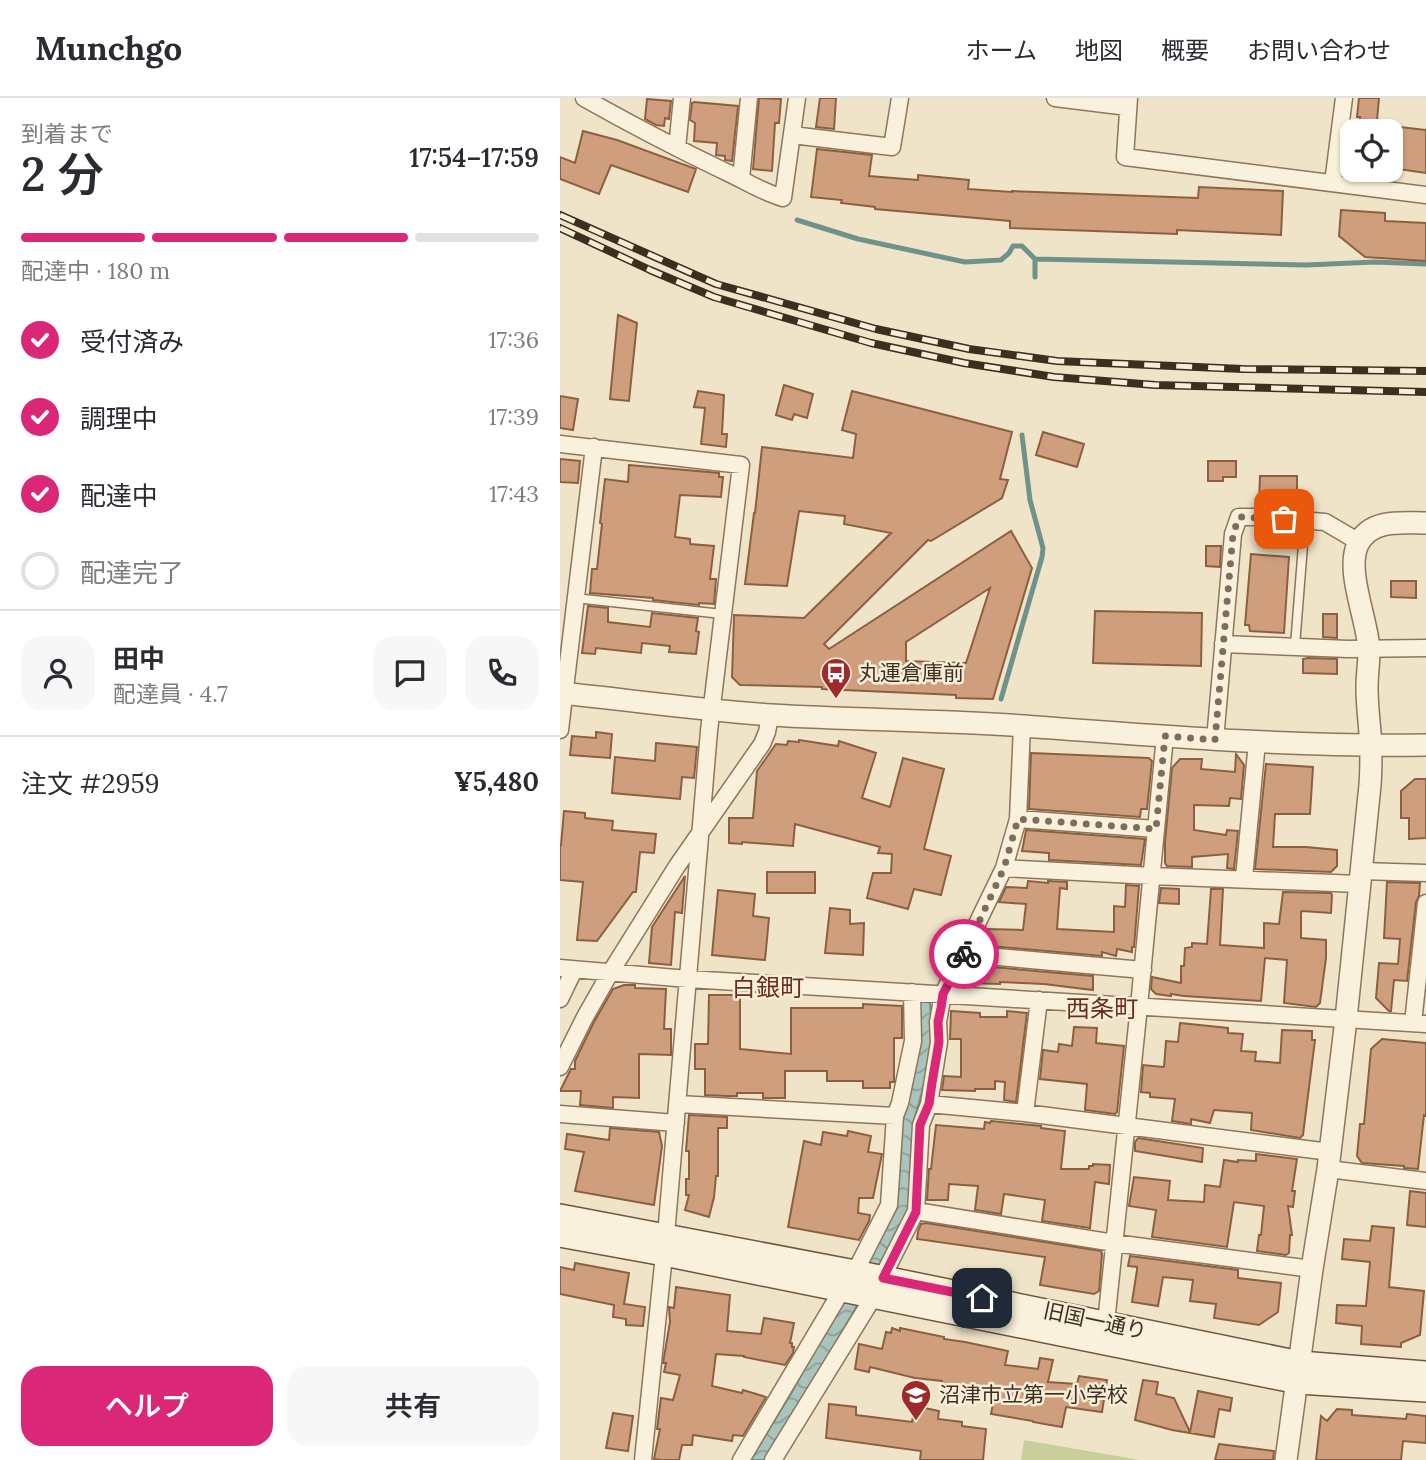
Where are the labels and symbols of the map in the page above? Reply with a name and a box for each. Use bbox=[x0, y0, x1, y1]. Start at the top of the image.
pin bbox=[1254, 489, 1314, 549]
bus stop icon: 丸運倉庫前 bbox=[819, 656, 853, 700]
place label: 丸運倉庫前 bbox=[859, 659, 964, 686]
courier bbox=[929, 919, 999, 989]
district label: 白銀町 bbox=[732, 972, 804, 1003]
district label: 西条町 bbox=[1066, 993, 1138, 1024]
pin bbox=[952, 1268, 1012, 1328]
street label: 旧国一通り bbox=[1041, 1296, 1149, 1345]
school or university icon: 沼津市立第一小学校 bbox=[899, 1378, 933, 1422]
place label: 沼津市立第一小学校 bbox=[939, 1381, 1128, 1408]

